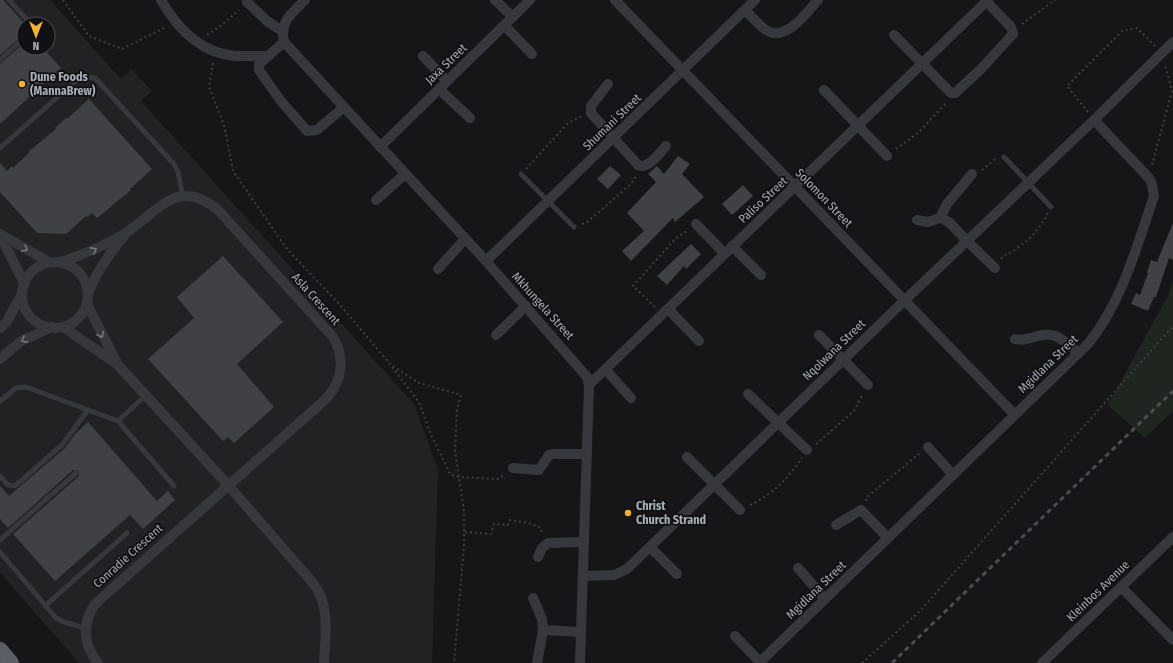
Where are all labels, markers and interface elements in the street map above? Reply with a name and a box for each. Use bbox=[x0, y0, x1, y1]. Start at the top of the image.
north arrow bbox=[16, 16, 56, 56]
text: N bbox=[33, 39, 39, 52]
street label: Jaxa Street bbox=[422, 41, 470, 87]
place label: Dune Foods (MannaBrew) bbox=[30, 70, 96, 98]
marker: Dune Foods (MannaBrew) bbox=[17, 79, 27, 89]
street label: Shumani Street bbox=[580, 91, 644, 153]
street label: Solomon Street bbox=[793, 166, 855, 230]
street label: Paliso Street bbox=[736, 174, 790, 226]
one-way arrow bbox=[21, 244, 28, 251]
one-way arrow bbox=[90, 247, 97, 255]
street label: Mkhungela Street bbox=[509, 269, 577, 343]
street label: Asla Crescent bbox=[289, 270, 343, 328]
street label: Nqolwana Street bbox=[800, 317, 868, 383]
one-way arrow bbox=[96, 330, 104, 338]
street label: Mgidlana Street bbox=[1015, 332, 1081, 396]
one-way arrow bbox=[21, 336, 28, 343]
place label: Christ Church Strand bbox=[636, 499, 706, 527]
marker: Christ Church Strand bbox=[623, 508, 633, 518]
street label: Conradie Crescent bbox=[91, 521, 166, 591]
street label: Mgidlana Street bbox=[783, 558, 849, 622]
street label: Kleinbos Avenue bbox=[1064, 558, 1132, 624]

